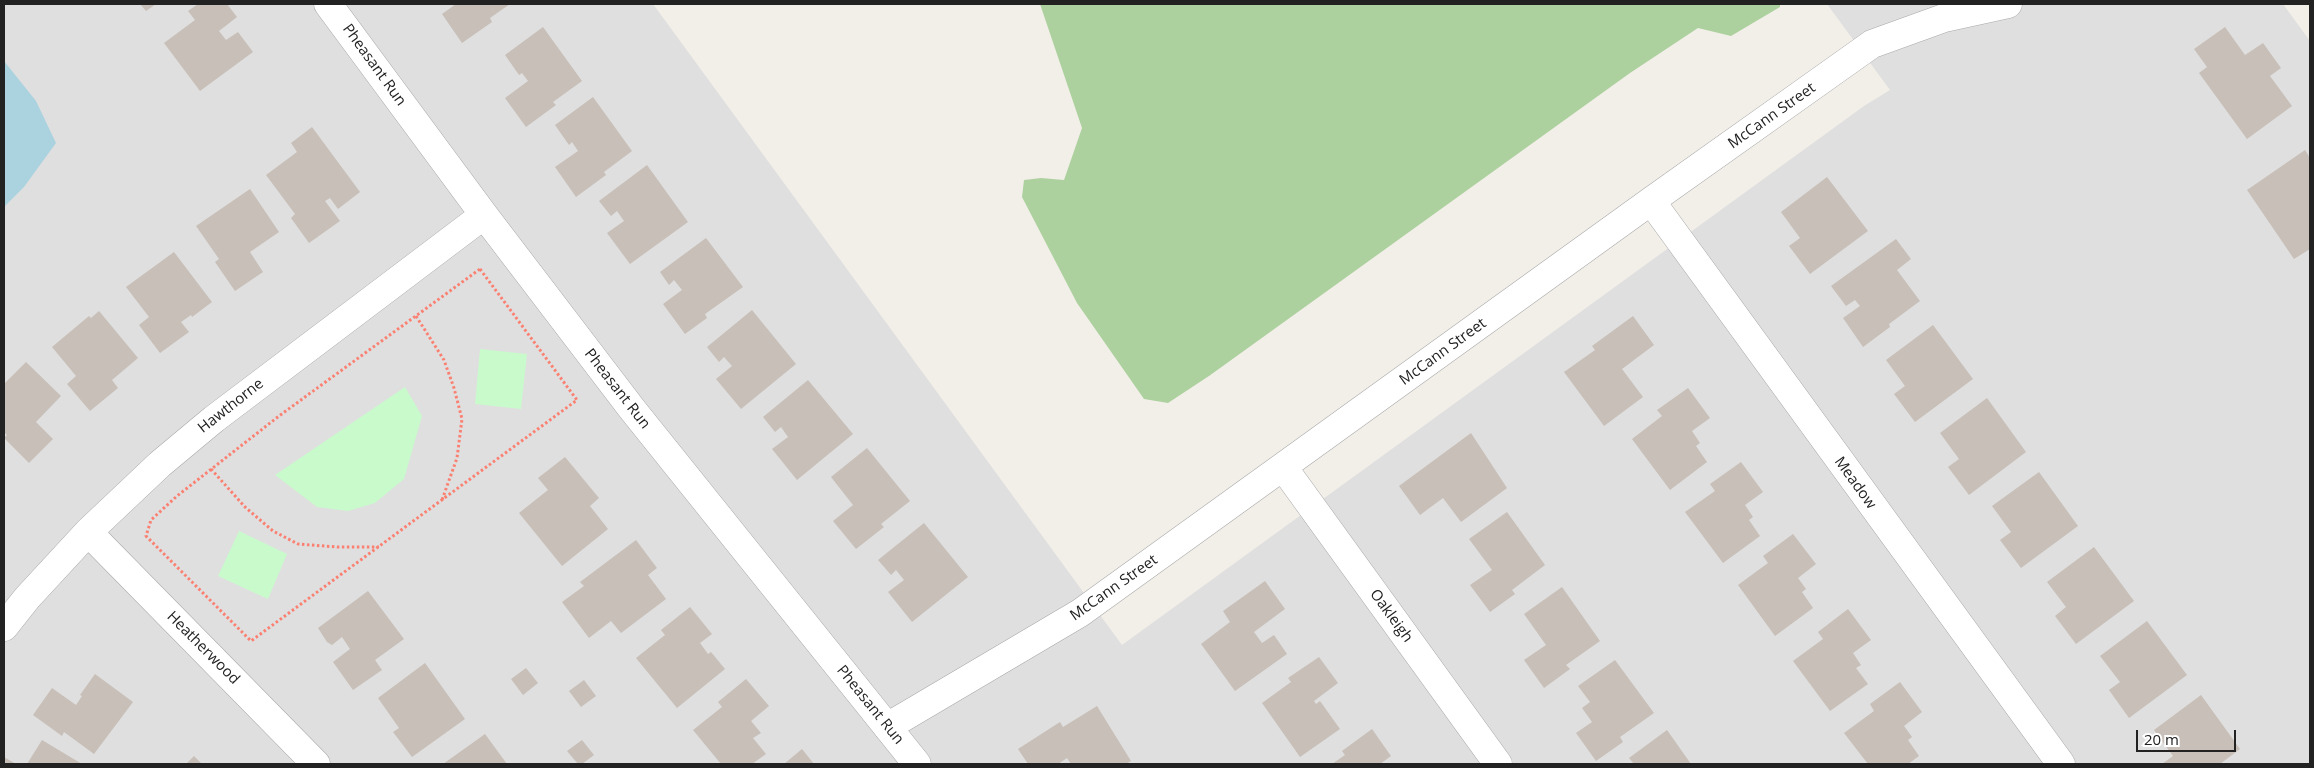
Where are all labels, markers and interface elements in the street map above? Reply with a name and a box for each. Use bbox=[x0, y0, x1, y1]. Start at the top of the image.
street label: Pheasant Run bbox=[338, 21, 410, 109]
street label: McCann Street bbox=[1725, 79, 1819, 153]
street label: McCann Street bbox=[1396, 315, 1490, 389]
street label: Pheasant Run bbox=[580, 345, 654, 433]
street label: Hawthorne bbox=[195, 375, 267, 437]
street label: Meadow bbox=[1830, 453, 1880, 513]
street label: McCann Street bbox=[1067, 551, 1161, 625]
street label: Oakleigh bbox=[1366, 586, 1416, 646]
street label: Heatherwood bbox=[163, 608, 243, 688]
street label: Pheasant Run bbox=[833, 662, 907, 748]
scale bar bbox=[2139, 720, 2239, 752]
text: 20 m bbox=[2144, 729, 2179, 749]

